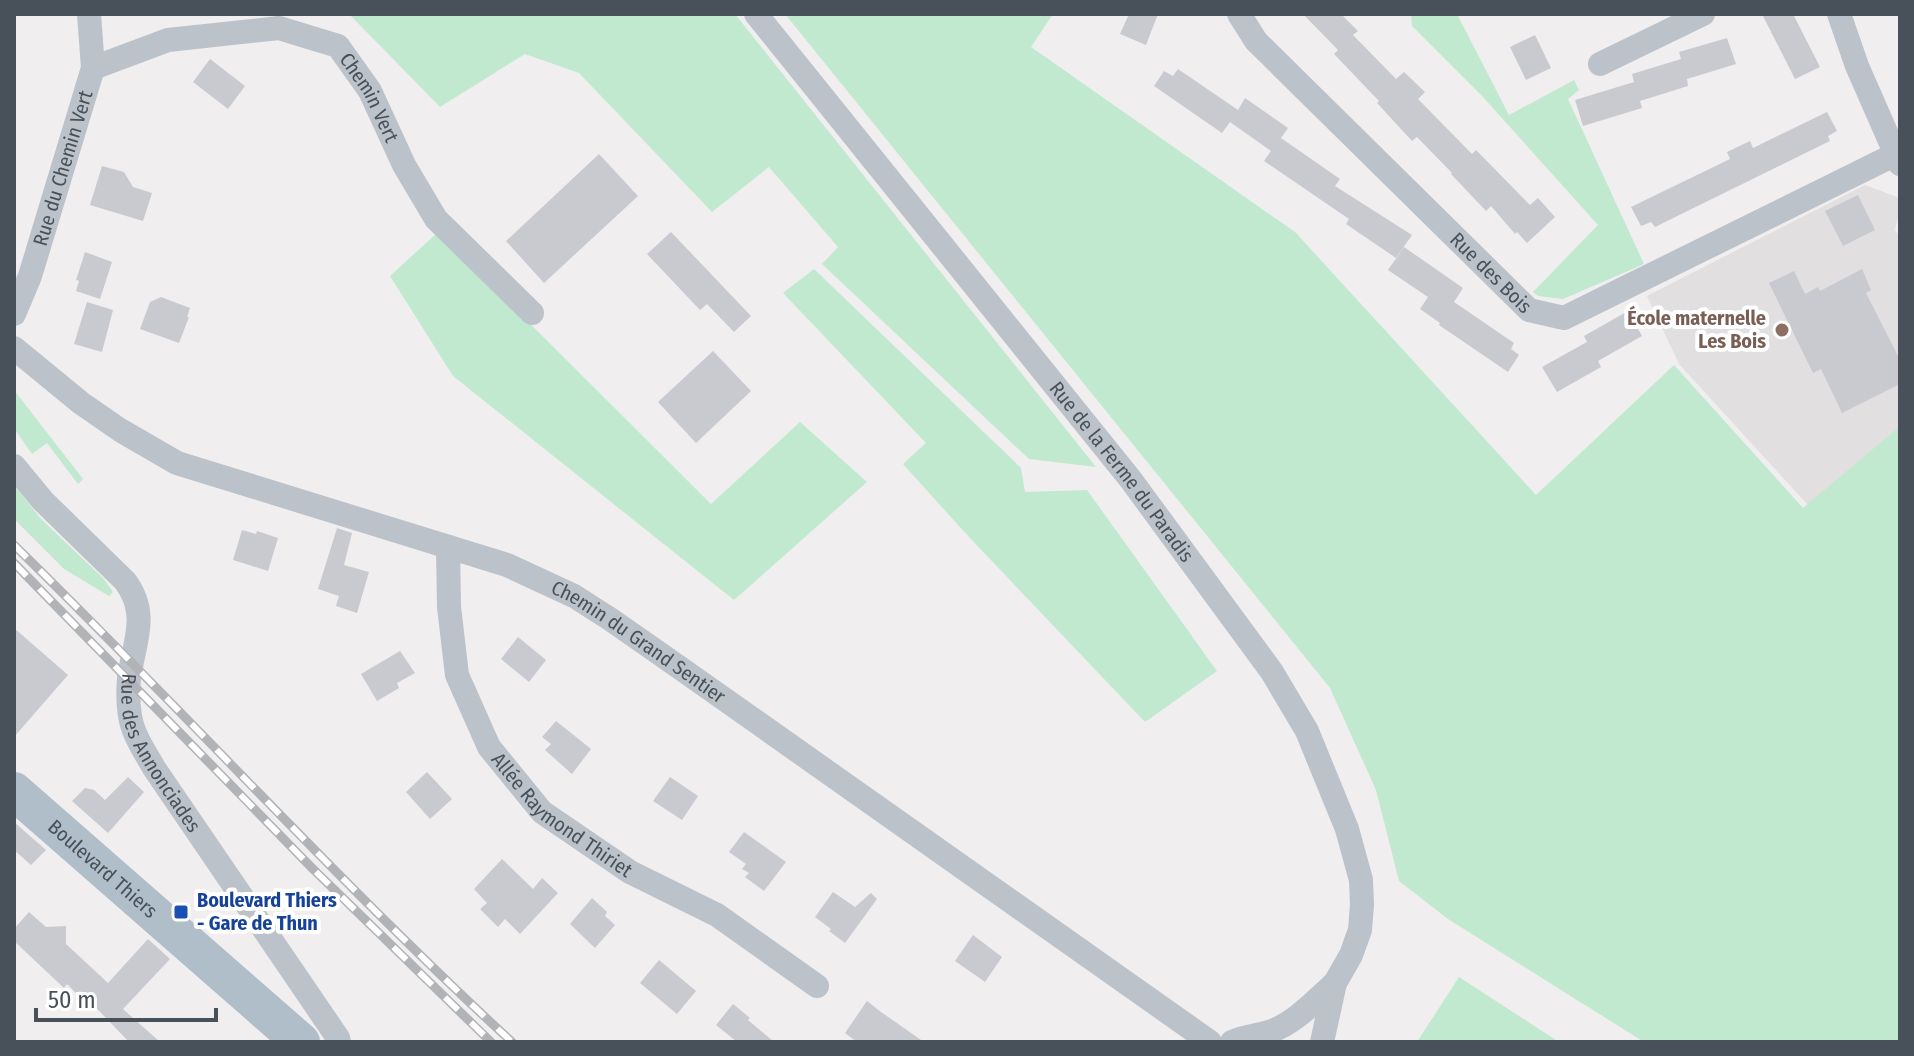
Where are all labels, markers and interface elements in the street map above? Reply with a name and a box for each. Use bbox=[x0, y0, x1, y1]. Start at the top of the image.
street label: Chemin Vert bbox=[335, 48, 404, 146]
street label: Rue du Chemin Vert bbox=[28, 87, 98, 249]
street label: Rue des Bois bbox=[1445, 227, 1537, 318]
place label: École maternelle Les Bois bbox=[1627, 305, 1766, 353]
marker: École maternelle Les Bois bbox=[1773, 321, 1791, 339]
street label: Rue de la Ferme du Paradis bbox=[1045, 377, 1199, 567]
street label: Chemin du Grand Sentier bbox=[548, 575, 730, 708]
street label: Rue des Annonciades bbox=[116, 673, 206, 837]
street label: Allée Raymond Thiriet bbox=[487, 748, 637, 882]
street label: Boulevard Thiers bbox=[43, 814, 162, 923]
place label: Boulevard Thiers - Gare de Thun bbox=[197, 888, 337, 935]
marker: Boulevard Thiers - Gare de Thun bbox=[172, 903, 190, 921]
scale bar bbox=[36, 972, 216, 1022]
text: 50 m bbox=[48, 986, 96, 1014]

